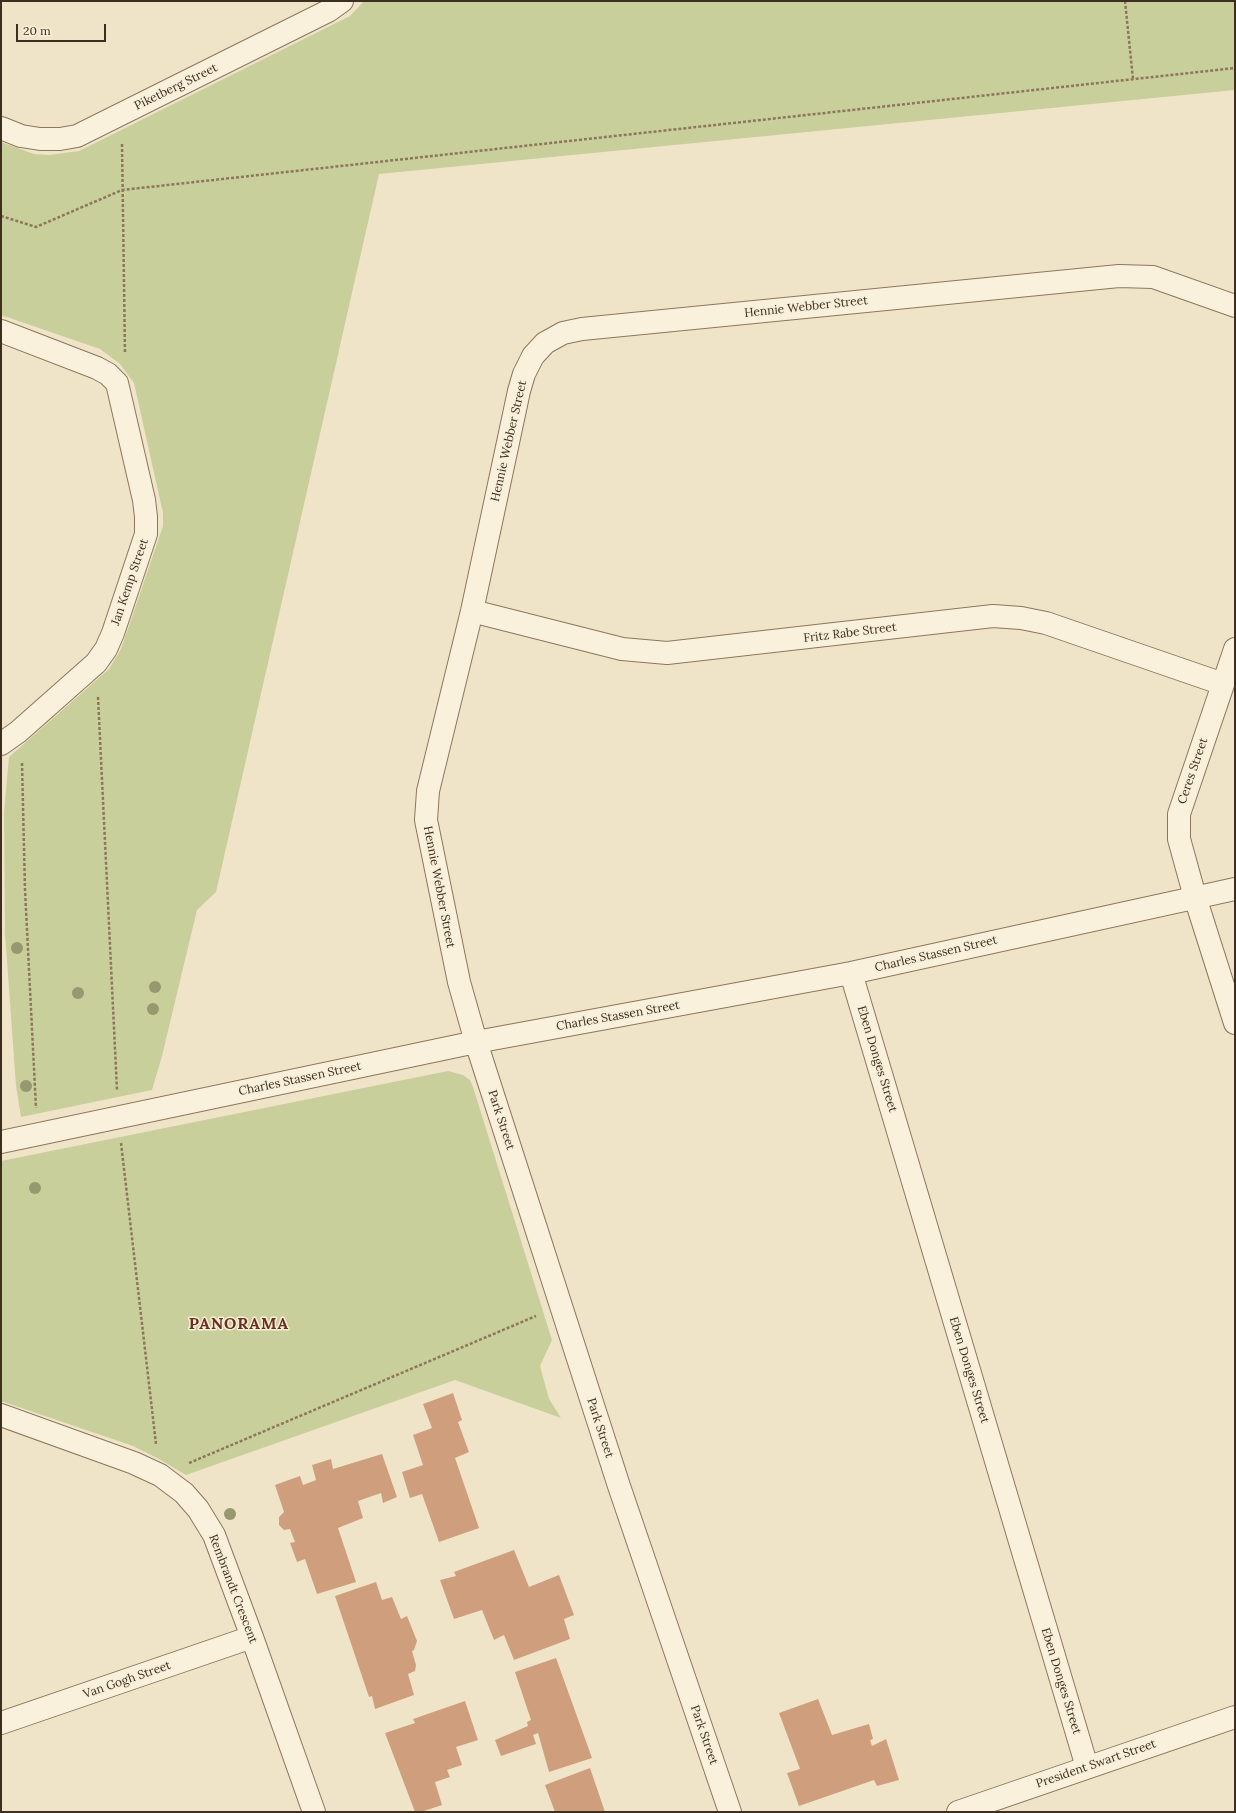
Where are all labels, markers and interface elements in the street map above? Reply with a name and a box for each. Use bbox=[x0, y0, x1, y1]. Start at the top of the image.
scale bar bbox=[18, 16, 108, 42]
text: 20 m bbox=[23, 23, 51, 38]
street label: Piketberg Street bbox=[132, 61, 220, 113]
street label: Hennie Webber Street bbox=[744, 293, 868, 321]
street label: Hennie Webber Street bbox=[488, 379, 530, 503]
street label: Jan Kemp Street bbox=[108, 537, 152, 627]
street label: Fritz Rabe Street bbox=[803, 620, 897, 646]
street label: Ceres Street bbox=[1175, 736, 1211, 806]
street label: Hennie Webber Street bbox=[420, 825, 458, 949]
street label: Charles Stassen Street bbox=[873, 933, 999, 975]
street label: Charles Stassen Street bbox=[555, 998, 681, 1034]
street label: Eben Donges Street bbox=[854, 1004, 900, 1114]
street label: Charles Stassen Street bbox=[237, 1059, 363, 1099]
street label: Park Street bbox=[485, 1088, 517, 1152]
district label: PANORAMA bbox=[189, 1314, 289, 1334]
street label: Eben Donges Street bbox=[946, 1315, 992, 1425]
street label: Park Street bbox=[584, 1396, 616, 1460]
street label: Rembrandt Crescent bbox=[206, 1533, 260, 1645]
street label: Eben Donges Street bbox=[1038, 1626, 1084, 1736]
street label: Van Gogh Street bbox=[81, 1658, 173, 1702]
street label: Park Street bbox=[687, 1703, 721, 1767]
street label: President Swart Street bbox=[1034, 1737, 1158, 1791]

